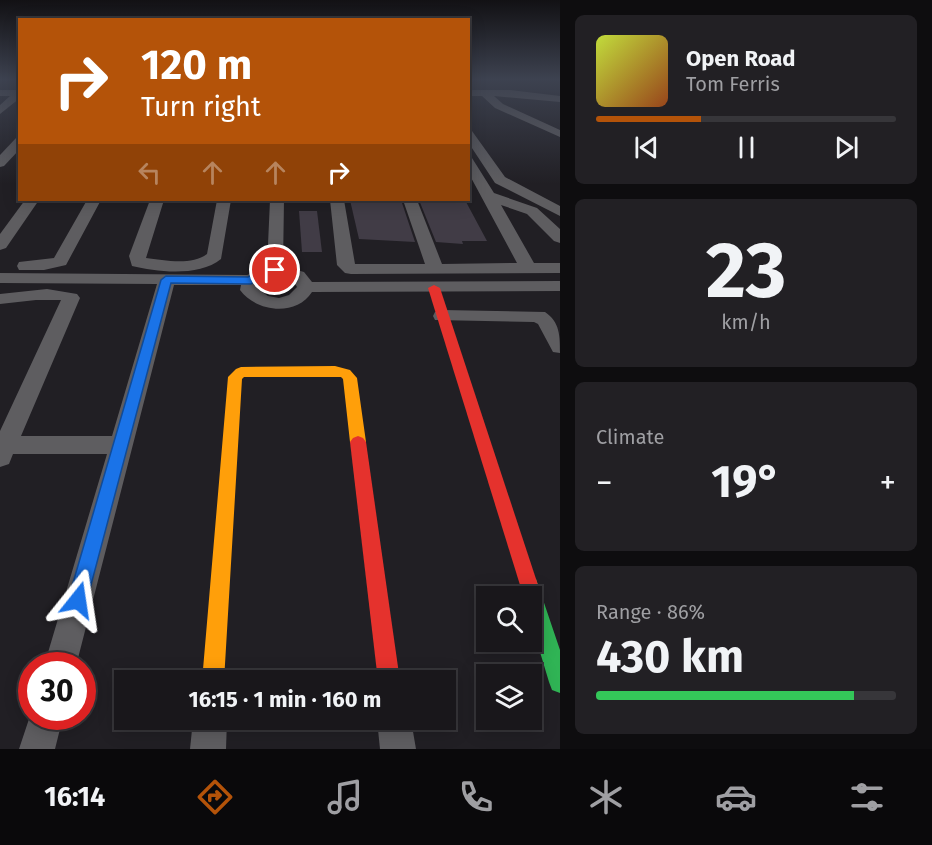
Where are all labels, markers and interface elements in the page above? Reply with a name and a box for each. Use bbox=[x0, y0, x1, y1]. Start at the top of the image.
text: 120 m bbox=[141, 40, 252, 90]
icon: right bbox=[42, 42, 120, 120]
text: Open Road bbox=[686, 45, 796, 72]
text: Tom Ferris bbox=[686, 72, 780, 96]
text: Turn right bbox=[141, 91, 261, 123]
icon: previous bbox=[630, 131, 663, 164]
icon: pause bbox=[730, 131, 763, 164]
icon: next bbox=[830, 131, 863, 164]
icon: left bbox=[133, 156, 166, 189]
icon: ahead bbox=[196, 156, 229, 189]
icon: ahead bbox=[259, 156, 292, 189]
icon: right bbox=[322, 156, 355, 189]
text: 23 bbox=[706, 224, 786, 318]
pin bbox=[249, 244, 300, 295]
icon: arrive bbox=[258, 253, 291, 286]
text: km/h bbox=[721, 310, 771, 334]
text: Climate bbox=[596, 425, 664, 449]
text: 19° bbox=[711, 455, 781, 509]
text: − bbox=[596, 463, 613, 503]
text: + bbox=[880, 463, 896, 503]
position arrow bbox=[46, 568, 110, 632]
map controls bbox=[476, 586, 542, 730]
button: search bbox=[476, 586, 542, 652]
text: Range · 86% bbox=[596, 600, 705, 624]
text: 430 km bbox=[596, 630, 744, 684]
speed limit sign: 30 bbox=[18, 652, 96, 730]
button: layers bbox=[476, 664, 542, 730]
text: 16:15 · 1 min · 160 m bbox=[189, 686, 381, 713]
icon: directions bbox=[194, 776, 236, 818]
icon: music bbox=[324, 776, 366, 818]
icon: phone bbox=[455, 776, 497, 818]
icon: climate bbox=[585, 776, 627, 818]
icon: car bbox=[715, 776, 757, 818]
icon: filters bbox=[846, 776, 888, 818]
text: 16:14 bbox=[44, 781, 105, 813]

